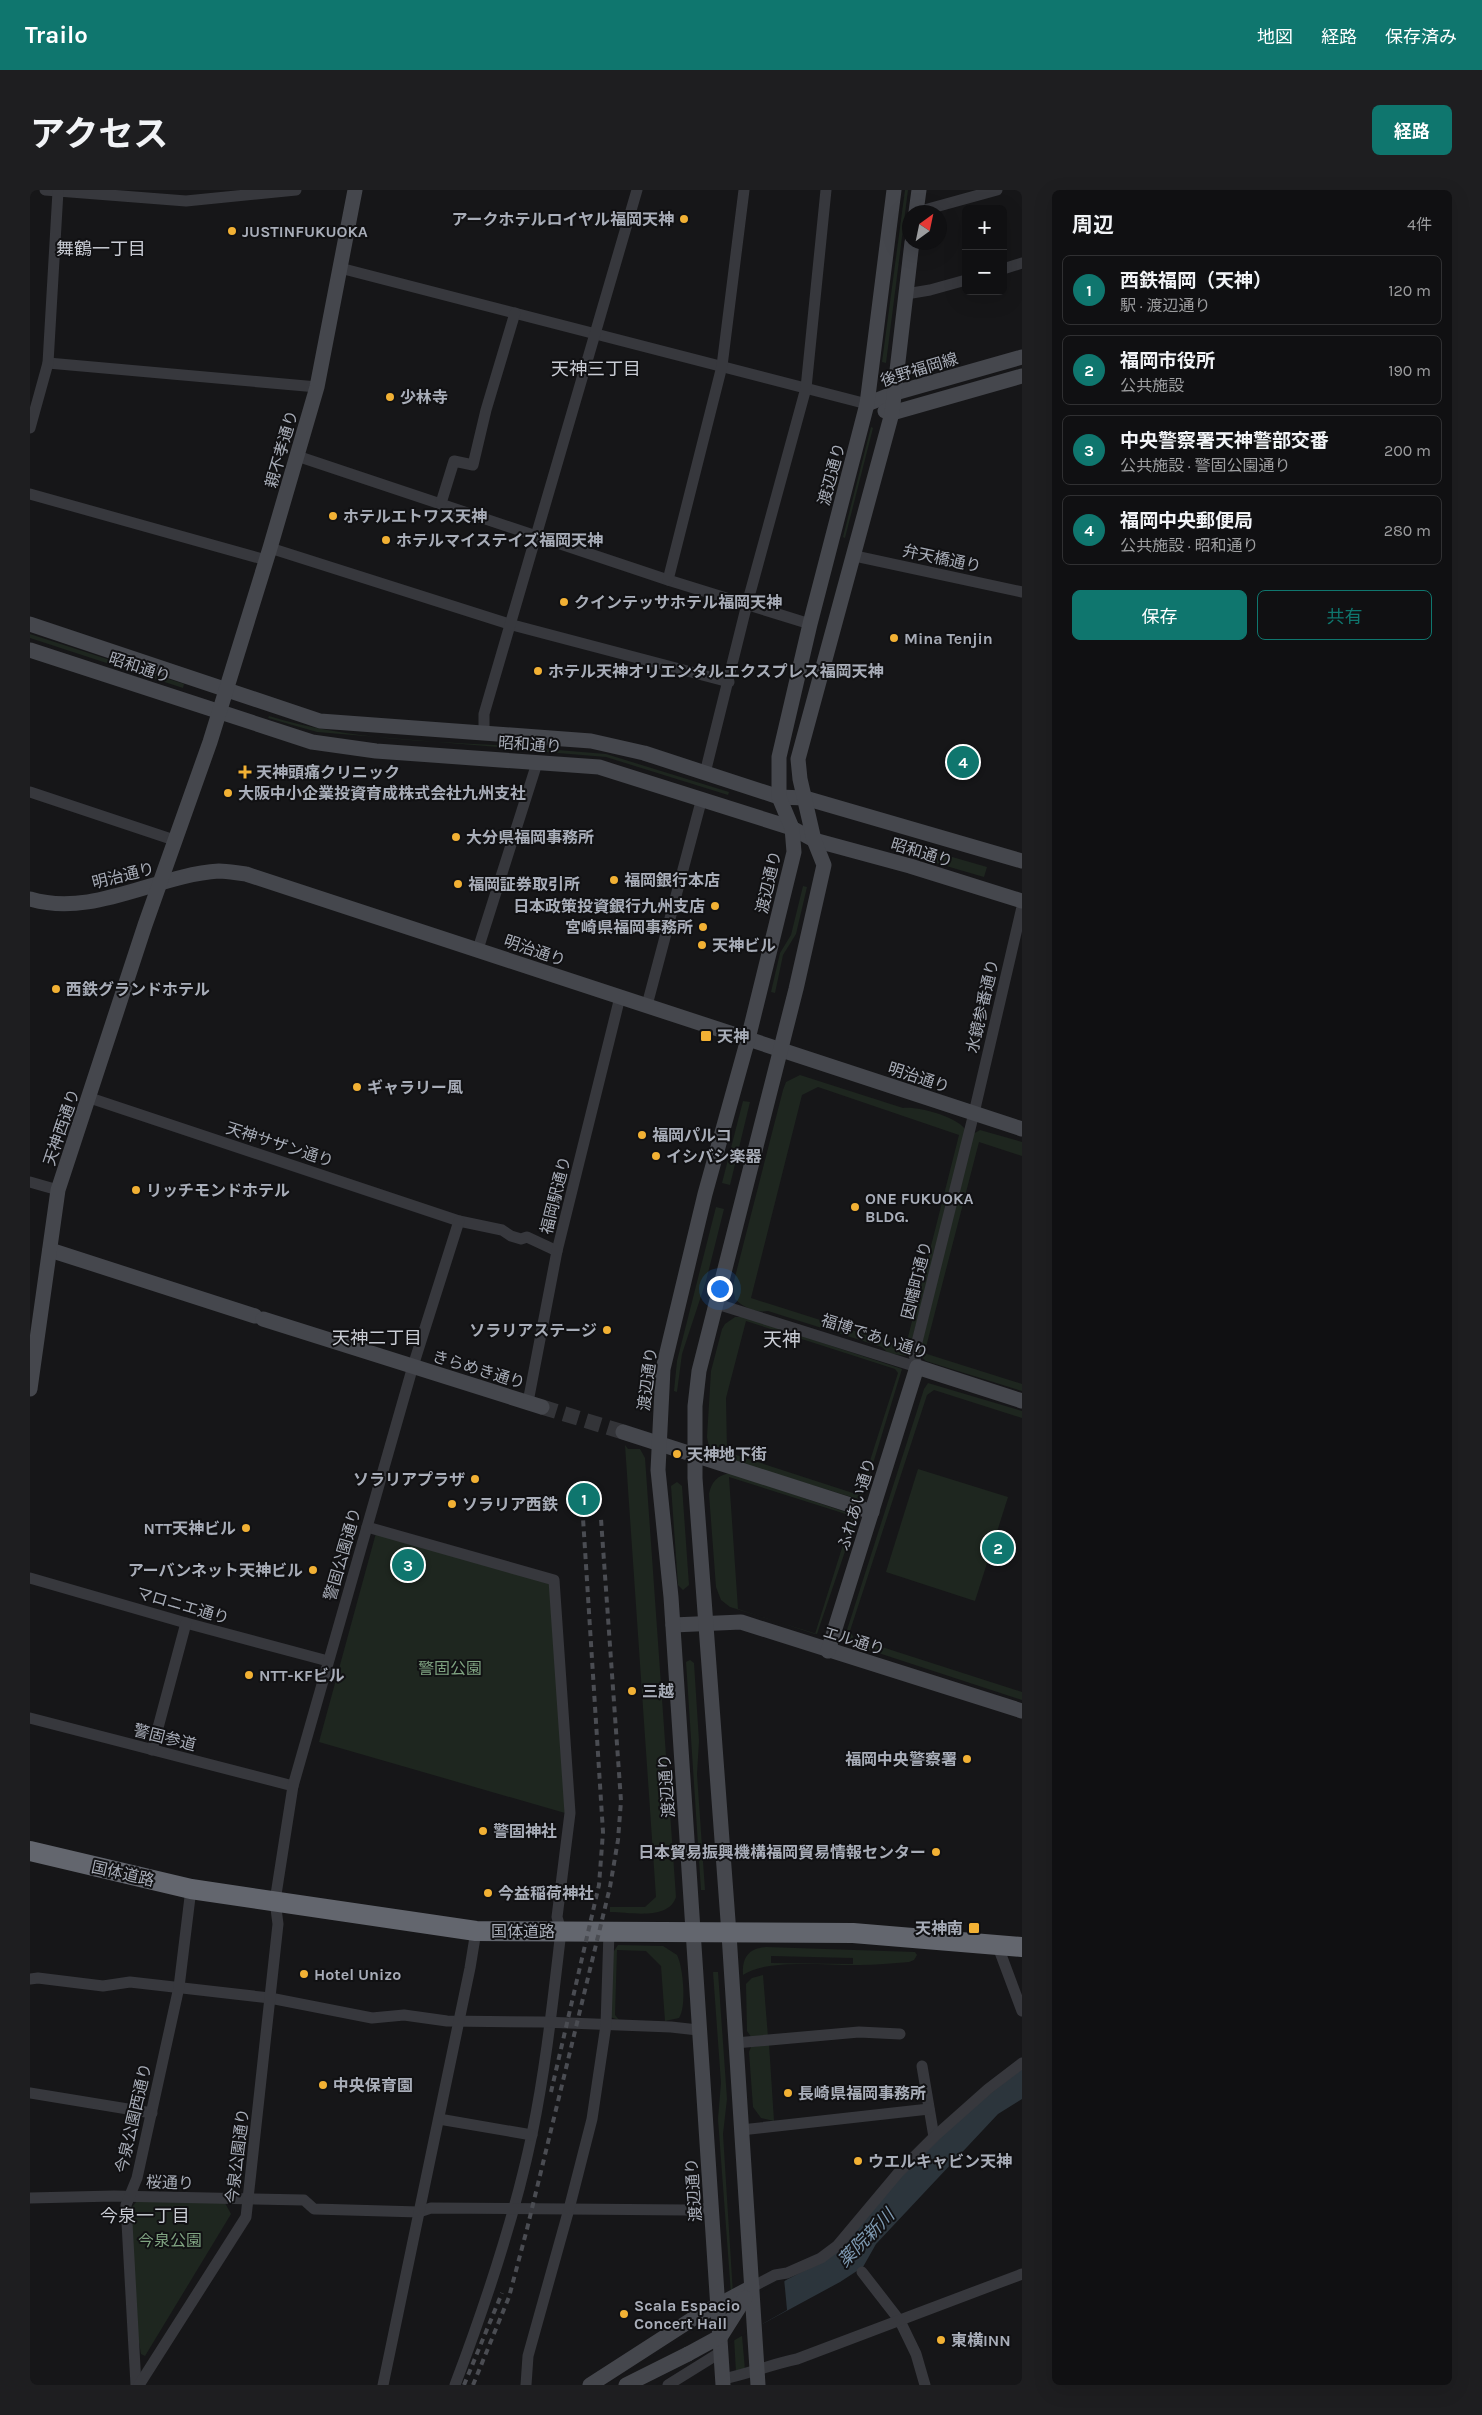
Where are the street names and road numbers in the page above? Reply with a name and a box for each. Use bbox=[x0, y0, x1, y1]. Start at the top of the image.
street label: 後野福岡線 bbox=[878, 349, 960, 390]
street label: 親不孝通り bbox=[261, 408, 302, 490]
street label: 渡辺通り bbox=[814, 441, 849, 508]
street label: 弁天橋通り bbox=[901, 541, 983, 576]
street label: 昭和通り bbox=[106, 649, 173, 686]
street label: 昭和通り bbox=[497, 733, 563, 756]
street label: 昭和通り bbox=[888, 834, 955, 871]
street label: 渡辺通り bbox=[752, 849, 785, 915]
street label: 明治通り bbox=[90, 859, 156, 892]
street label: 明治通り bbox=[501, 931, 568, 970]
street label: 水鏡参番通り bbox=[962, 957, 1003, 1055]
street label: 明治通り bbox=[885, 1059, 952, 1096]
street label: 天神西通り bbox=[39, 1086, 83, 1168]
street label: 天神サザン通り bbox=[224, 1118, 336, 1171]
street label: 福岡駅通り bbox=[537, 1154, 574, 1236]
street label: 因幡町通り bbox=[898, 1239, 935, 1321]
street label: 福博であい通り bbox=[819, 1310, 931, 1363]
street label: きらめき通り bbox=[430, 1346, 528, 1393]
street label: 渡辺通り bbox=[634, 1346, 661, 1412]
street label: ふれあい通り bbox=[833, 1455, 880, 1553]
street label: 警固公園通り bbox=[320, 1505, 365, 1603]
street label: マロニエ通り bbox=[134, 1583, 232, 1628]
street label: エル通り bbox=[820, 1622, 887, 1659]
street label: 警固参道 bbox=[132, 1721, 198, 1754]
street label: 渡辺通り bbox=[655, 1753, 678, 1819]
street label: 国体道路 bbox=[90, 1857, 156, 1890]
street label: 国体道路 bbox=[491, 1922, 555, 1941]
street label: 今泉公園西通り bbox=[112, 2061, 155, 2175]
street label: 今泉公園通り bbox=[222, 2107, 253, 2205]
street label: 渡辺通り bbox=[682, 2157, 705, 2223]
street label: 桜通り bbox=[146, 2172, 194, 2193]

